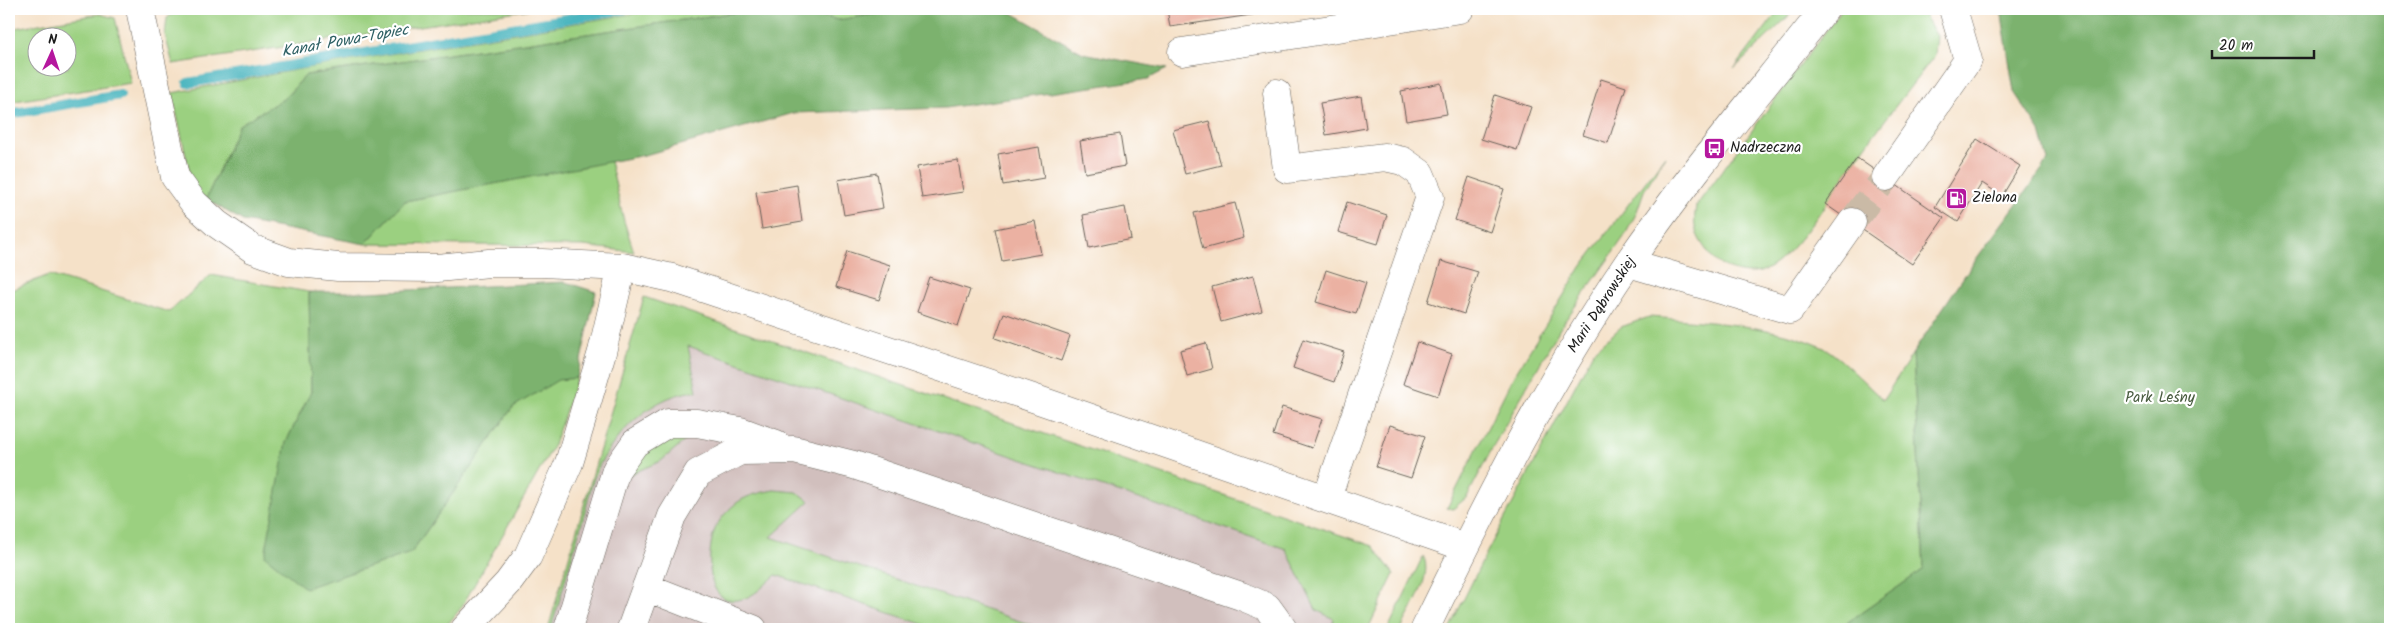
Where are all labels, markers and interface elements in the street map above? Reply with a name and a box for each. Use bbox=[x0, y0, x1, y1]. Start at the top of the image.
water label: Kanał Powa-Topiec bbox=[280, 17, 412, 64]
north arrow bbox=[28, 28, 78, 78]
scale bar bbox=[2212, 28, 2314, 60]
text: N bbox=[48, 29, 58, 51]
text: 20 m bbox=[2219, 34, 2253, 58]
bus stop icon: Nadrzeczna bbox=[1702, 136, 1726, 160]
place label: Nadrzeczna bbox=[1730, 136, 1801, 160]
fuel station icon: Zielona bbox=[1944, 186, 1968, 210]
place label: Zielona bbox=[1972, 186, 2017, 210]
street label: Marii Dąbrowskiej bbox=[1562, 251, 1643, 358]
park label: Park Leśny bbox=[2125, 386, 2196, 410]

